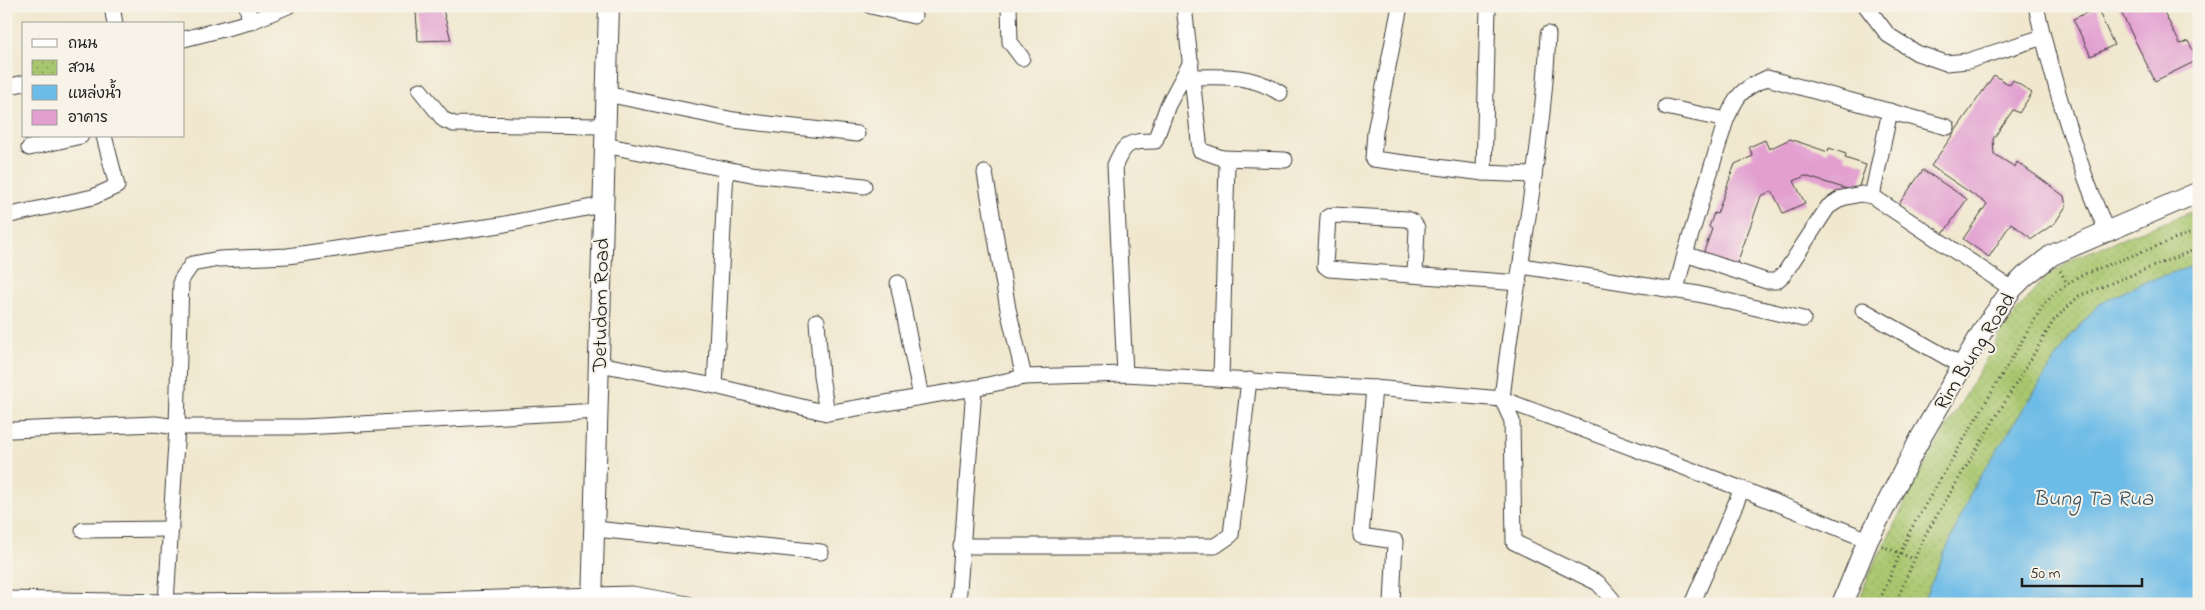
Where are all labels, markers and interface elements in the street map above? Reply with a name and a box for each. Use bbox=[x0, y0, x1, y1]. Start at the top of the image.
legend bbox=[22, 22, 185, 138]
text: ถนน bbox=[68, 33, 97, 55]
text: สวน bbox=[68, 57, 95, 79]
text: แหล่งน้ำ bbox=[68, 79, 122, 105]
text: อาคาร bbox=[68, 107, 108, 129]
street label: Detudom Road bbox=[586, 238, 618, 373]
street label: Rim Bung Road bbox=[1928, 287, 2026, 418]
water label: Bung Ta Rua bbox=[2033, 484, 2154, 516]
scale bar bbox=[2022, 555, 2142, 587]
text: 50 m bbox=[2030, 563, 2061, 585]

